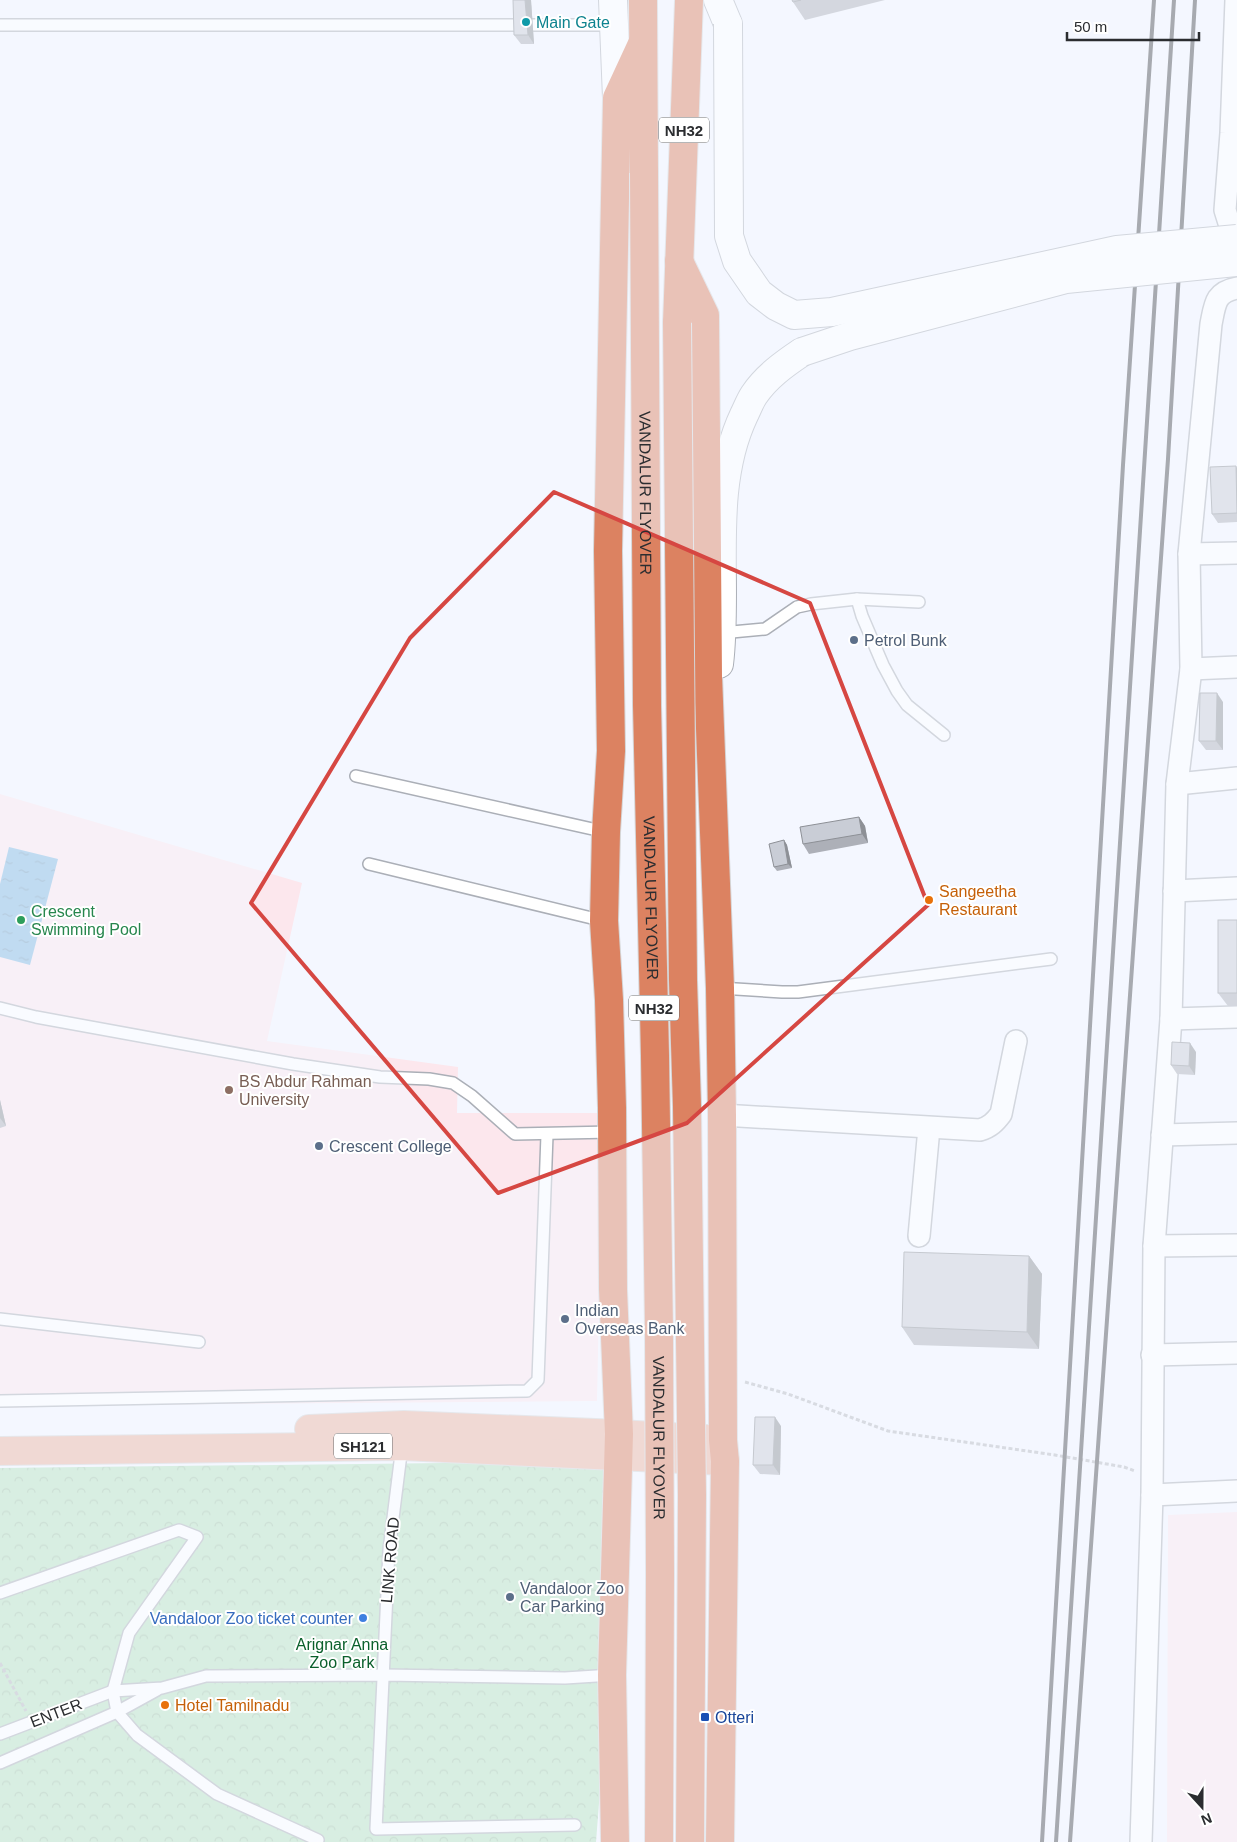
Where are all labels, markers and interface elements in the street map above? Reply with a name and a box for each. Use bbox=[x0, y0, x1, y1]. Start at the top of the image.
scale bar bbox=[1067, 10, 1200, 42]
place label: Main Gate bbox=[536, 14, 610, 31]
marker: Main Gate bbox=[520, 16, 532, 28]
text: 50 m bbox=[1074, 18, 1107, 35]
road number: NH32 bbox=[659, 118, 709, 142]
street label: VANDALUR FLYOVER bbox=[637, 411, 655, 575]
place label: Petrol Bunk bbox=[864, 632, 948, 649]
marker: Petrol Bunk bbox=[848, 634, 860, 646]
street label: VANDALUR FLYOVER bbox=[641, 816, 662, 980]
place label: Sangeetha Restaurant bbox=[939, 883, 1018, 918]
marker: Sangeetha Restaurant bbox=[923, 894, 935, 906]
place label: Crescent Swimming Pool bbox=[31, 903, 141, 938]
marker: Crescent Swimming Pool bbox=[15, 914, 27, 926]
road number: NH32 bbox=[629, 996, 679, 1020]
place label: BS Abdur Rahman University bbox=[239, 1073, 372, 1108]
marker: BS Abdur Rahman University bbox=[223, 1084, 235, 1096]
place label: Crescent College bbox=[329, 1138, 452, 1155]
marker: Crescent College bbox=[313, 1140, 325, 1152]
place label: Indian Overseas Bank bbox=[575, 1302, 685, 1337]
marker: Indian Overseas Bank bbox=[559, 1313, 571, 1325]
street label: VANDALUR FLYOVER bbox=[651, 1356, 668, 1520]
road number: SH121 bbox=[334, 1434, 392, 1458]
street label: LINK ROAD bbox=[378, 1516, 402, 1604]
place label: Vandaloor Zoo Car Parking bbox=[520, 1580, 624, 1615]
marker: Vandaloor Zoo Car Parking bbox=[504, 1591, 516, 1603]
place label: Vandaloor Zoo ticket counter bbox=[150, 1610, 354, 1627]
marker: Vandaloor Zoo ticket counter bbox=[357, 1612, 369, 1624]
park label: Arignar Anna Zoo Park bbox=[296, 1636, 388, 1671]
street label: ENTER bbox=[28, 1695, 84, 1731]
place label: Hotel Tamilnadu bbox=[175, 1697, 289, 1714]
marker: Hotel Tamilnadu bbox=[159, 1699, 171, 1711]
place label: Otteri bbox=[715, 1709, 754, 1726]
marker: Otteri bbox=[699, 1711, 711, 1723]
north arrow bbox=[1177, 1782, 1227, 1832]
text: N bbox=[1199, 1810, 1214, 1828]

